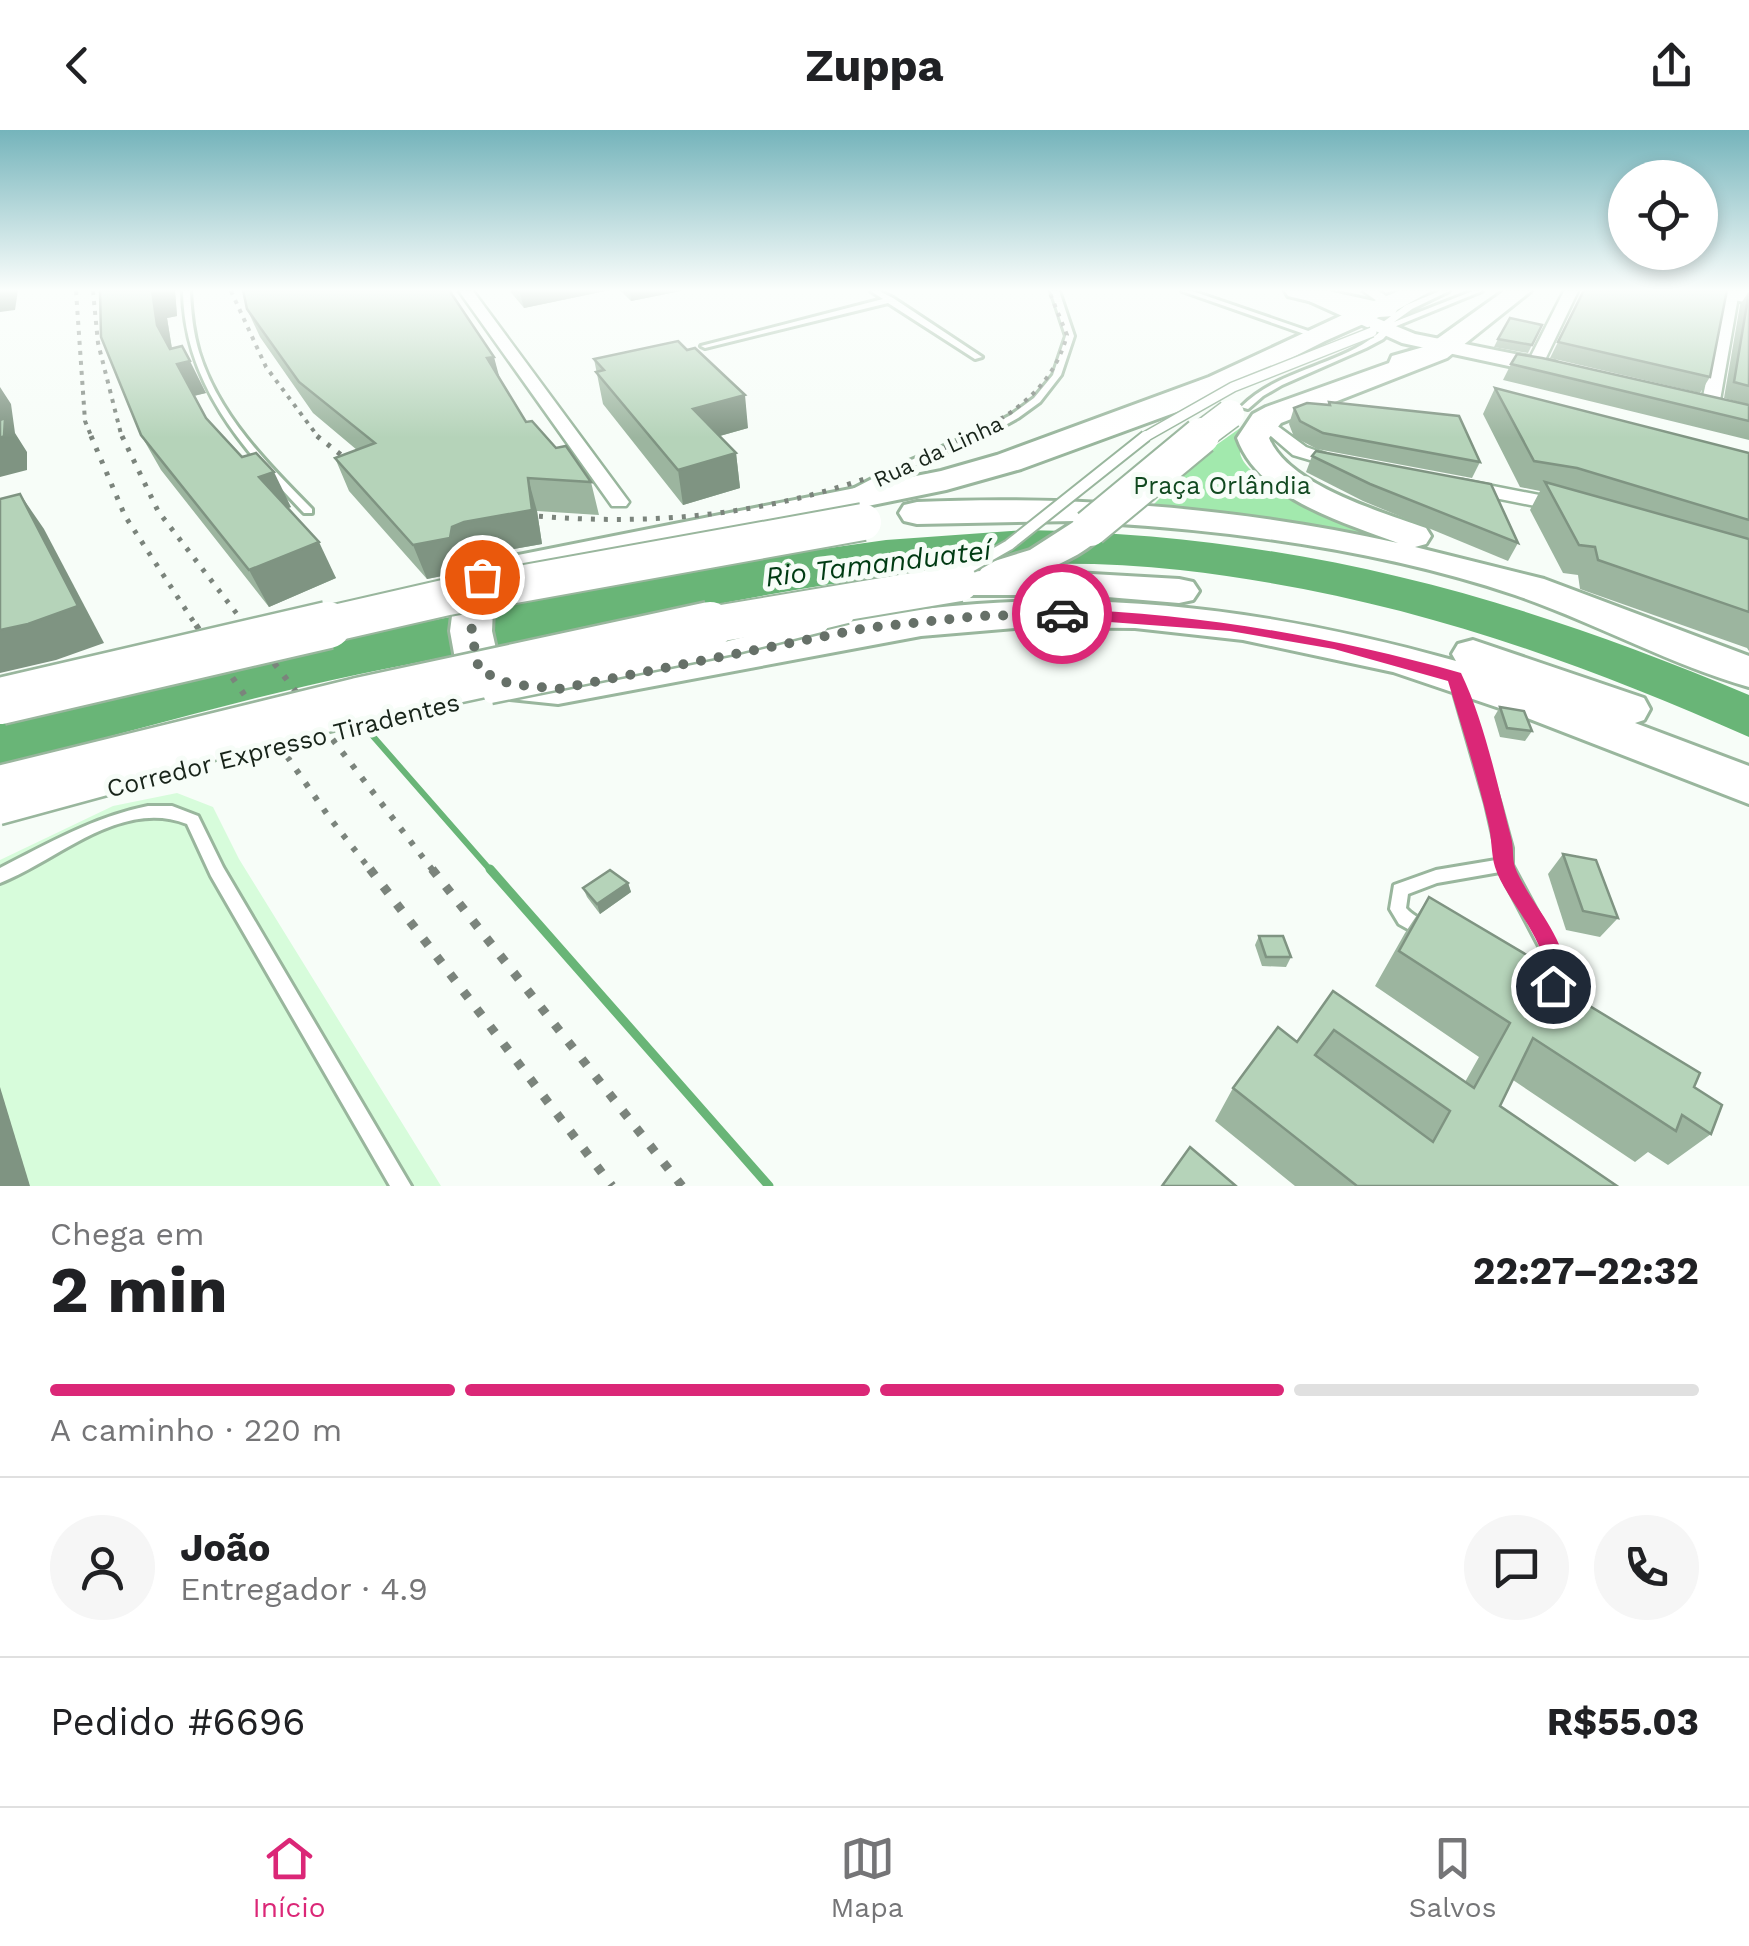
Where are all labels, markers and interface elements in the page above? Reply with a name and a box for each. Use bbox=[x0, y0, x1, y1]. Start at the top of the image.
icon: back bbox=[50, 38, 105, 93]
icon: share bbox=[1644, 38, 1699, 93]
text: Zuppa bbox=[805, 39, 944, 92]
map controls bbox=[1608, 160, 1718, 270]
button: locate bbox=[1608, 160, 1718, 270]
street label: Rua da Linha bbox=[870, 411, 1007, 492]
park label: Praça Orlândia bbox=[1133, 471, 1311, 500]
water label: Rio Tamanduateí bbox=[763, 533, 997, 594]
pin bbox=[440, 535, 525, 620]
icon: bag bbox=[455, 550, 510, 605]
courier bbox=[1012, 564, 1112, 664]
icon: car bbox=[1035, 587, 1090, 642]
street label: Corredor Expresso Tiradentes bbox=[104, 688, 463, 803]
pin bbox=[1511, 944, 1596, 1029]
icon: home bbox=[1526, 959, 1581, 1014]
text: Chega em bbox=[50, 1215, 205, 1253]
text: 22:27–22:32 bbox=[1473, 1249, 1699, 1293]
text: 2 min bbox=[50, 1252, 228, 1328]
text: A caminho · 220 m bbox=[50, 1411, 342, 1449]
button: person bbox=[50, 1515, 155, 1620]
button: chat bbox=[1464, 1515, 1569, 1620]
button: phone bbox=[1594, 1515, 1699, 1620]
text: João bbox=[180, 1526, 271, 1570]
text: Entregador · 4.9 bbox=[180, 1570, 428, 1608]
text: Pedido #6696 bbox=[50, 1700, 305, 1744]
text: R$55.03 bbox=[1547, 1700, 1699, 1744]
tab: Início bbox=[253, 1831, 325, 1924]
tab: Mapa bbox=[831, 1831, 904, 1924]
tab: Salvos bbox=[1409, 1831, 1496, 1924]

